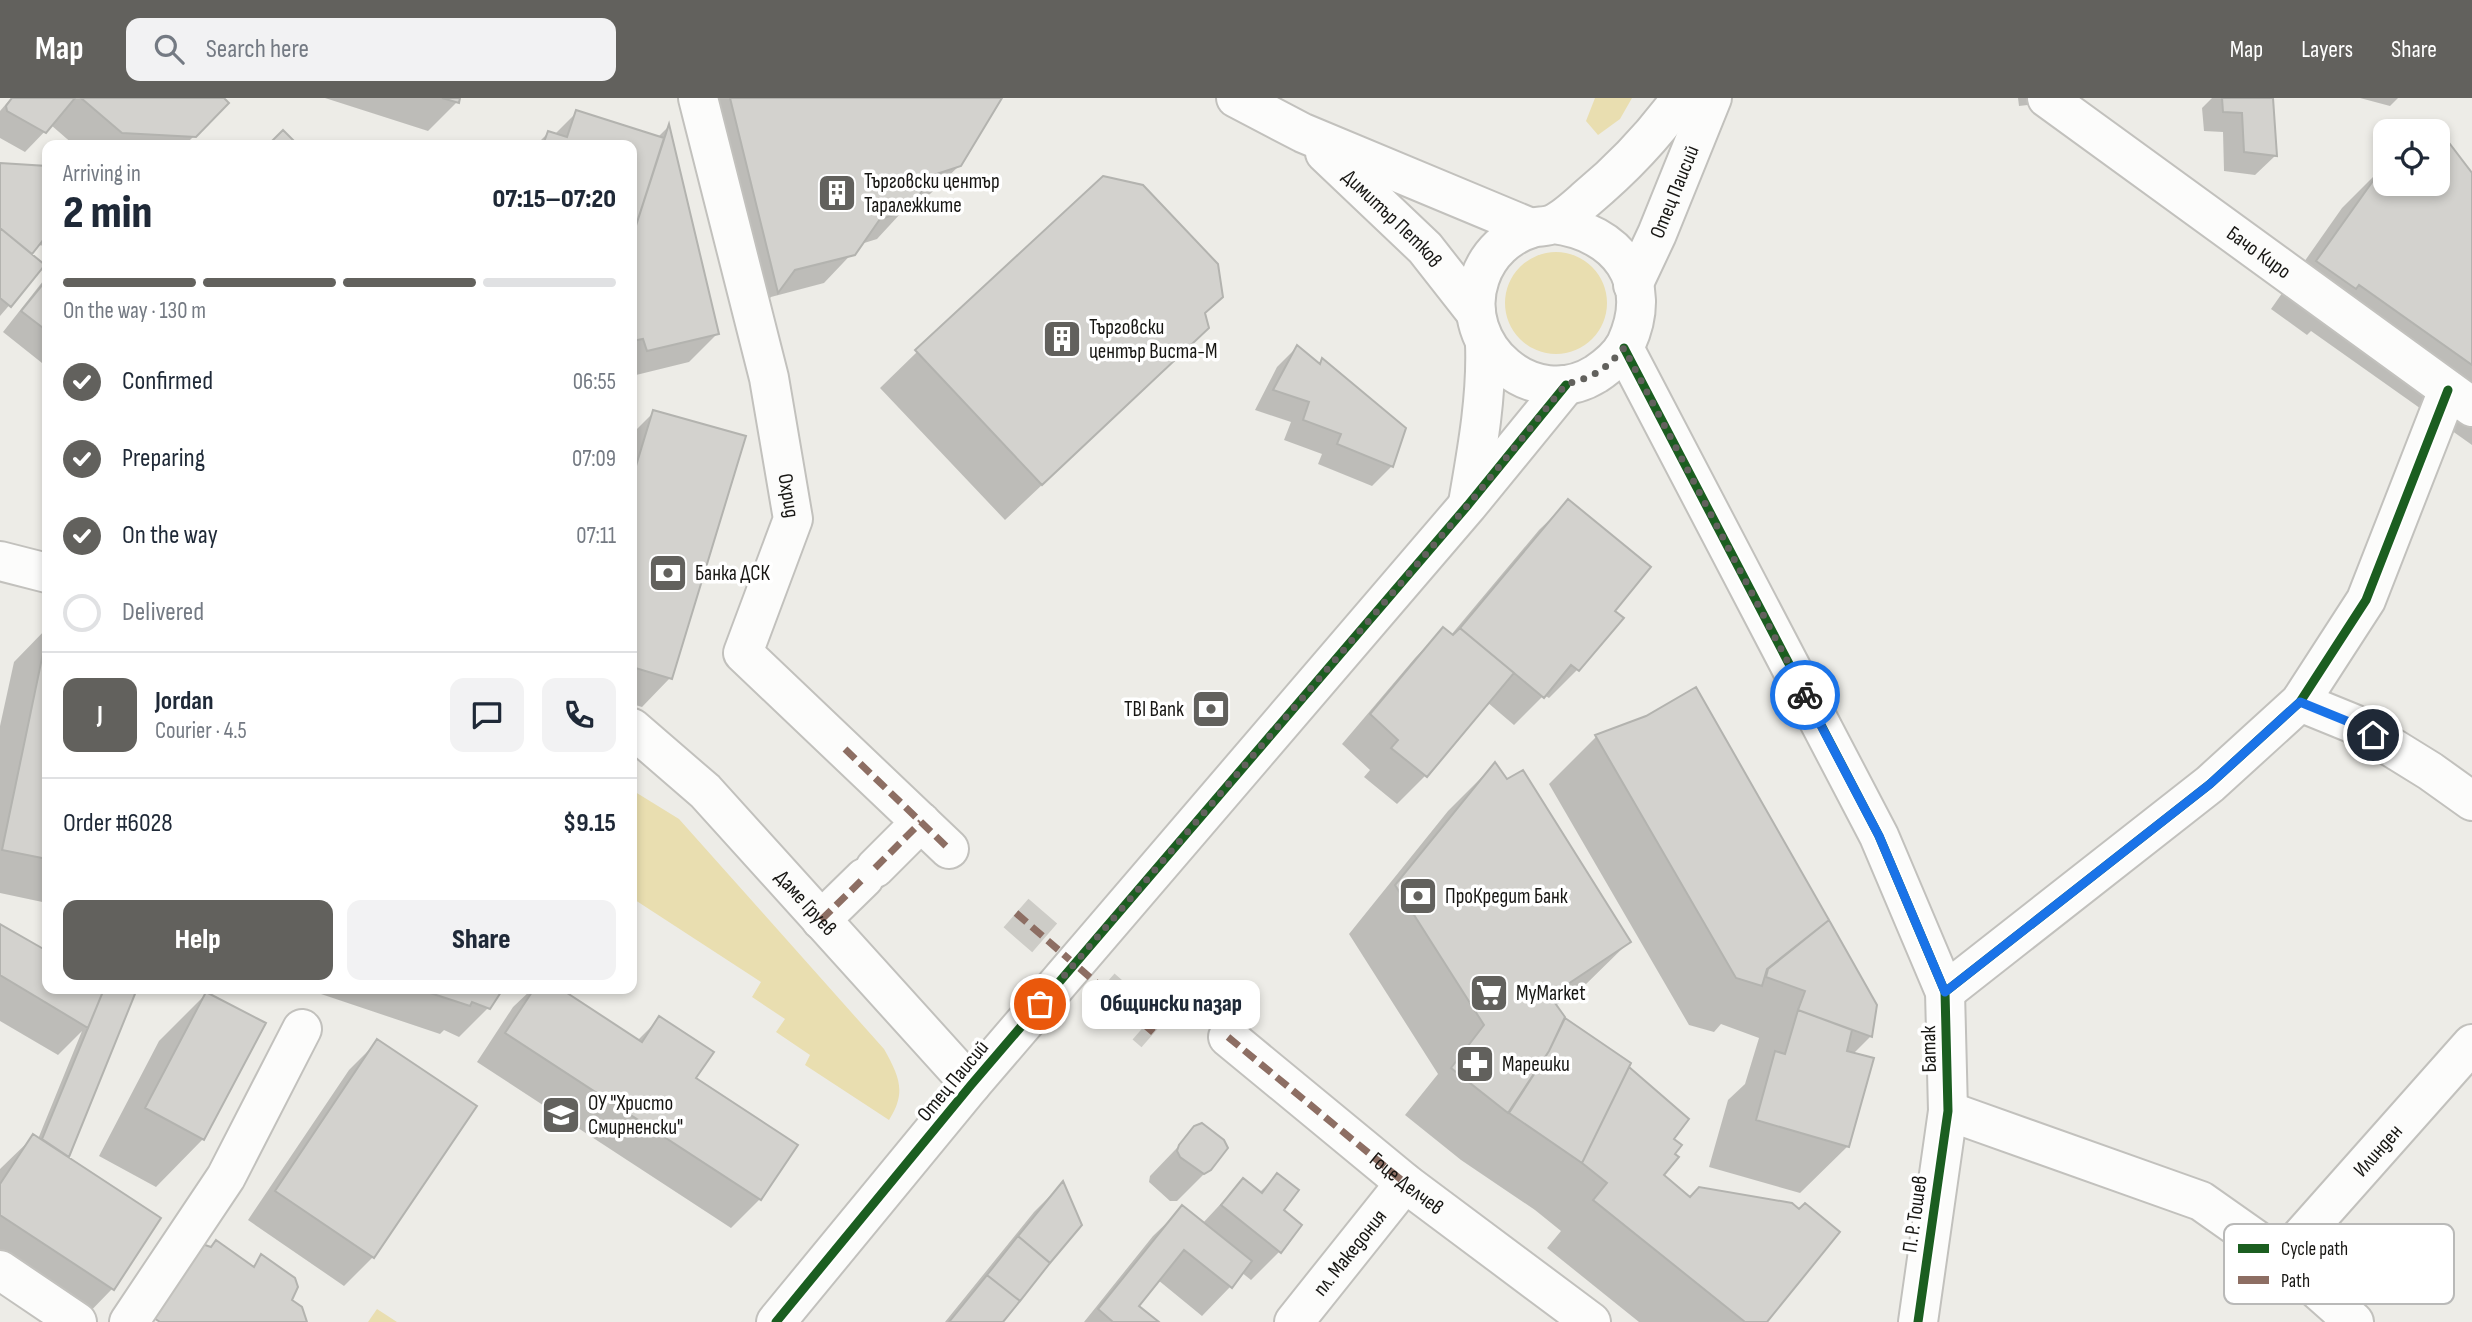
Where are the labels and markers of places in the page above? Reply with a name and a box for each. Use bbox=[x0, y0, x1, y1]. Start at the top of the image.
place label: Търговски център Таралежките bbox=[864, 169, 1000, 218]
building icon: Търговски център Таралежките bbox=[816, 172, 858, 214]
place label: Търговски център Виста-М bbox=[1089, 315, 1217, 364]
building icon: Търговски център Виста-М bbox=[1041, 318, 1083, 360]
bank icon: Банка ДСК bbox=[647, 552, 689, 594]
place label: Банка ДСК bbox=[695, 561, 770, 586]
bank icon: TBI Bank bbox=[1190, 688, 1232, 730]
place label: TBI Bank bbox=[1124, 697, 1184, 722]
pin bbox=[2343, 705, 2403, 765]
bank icon: ПроКредит Банк bbox=[1397, 875, 1439, 917]
place label: ПроКредит Банк bbox=[1445, 884, 1568, 909]
supermarket icon: MyMarket bbox=[1468, 972, 1510, 1014]
pin bbox=[1010, 974, 1070, 1034]
callout: Общински пазар bbox=[1082, 979, 1260, 1028]
place label: MyMarket bbox=[1516, 981, 1586, 1006]
pharmacy icon: Марешки bbox=[1454, 1043, 1496, 1085]
place label: Марешки bbox=[1502, 1052, 1570, 1077]
place label: ОУ "Христо Смирненски" bbox=[588, 1091, 683, 1140]
school or university icon: ОУ "Христо Смирненски" bbox=[540, 1094, 582, 1136]

